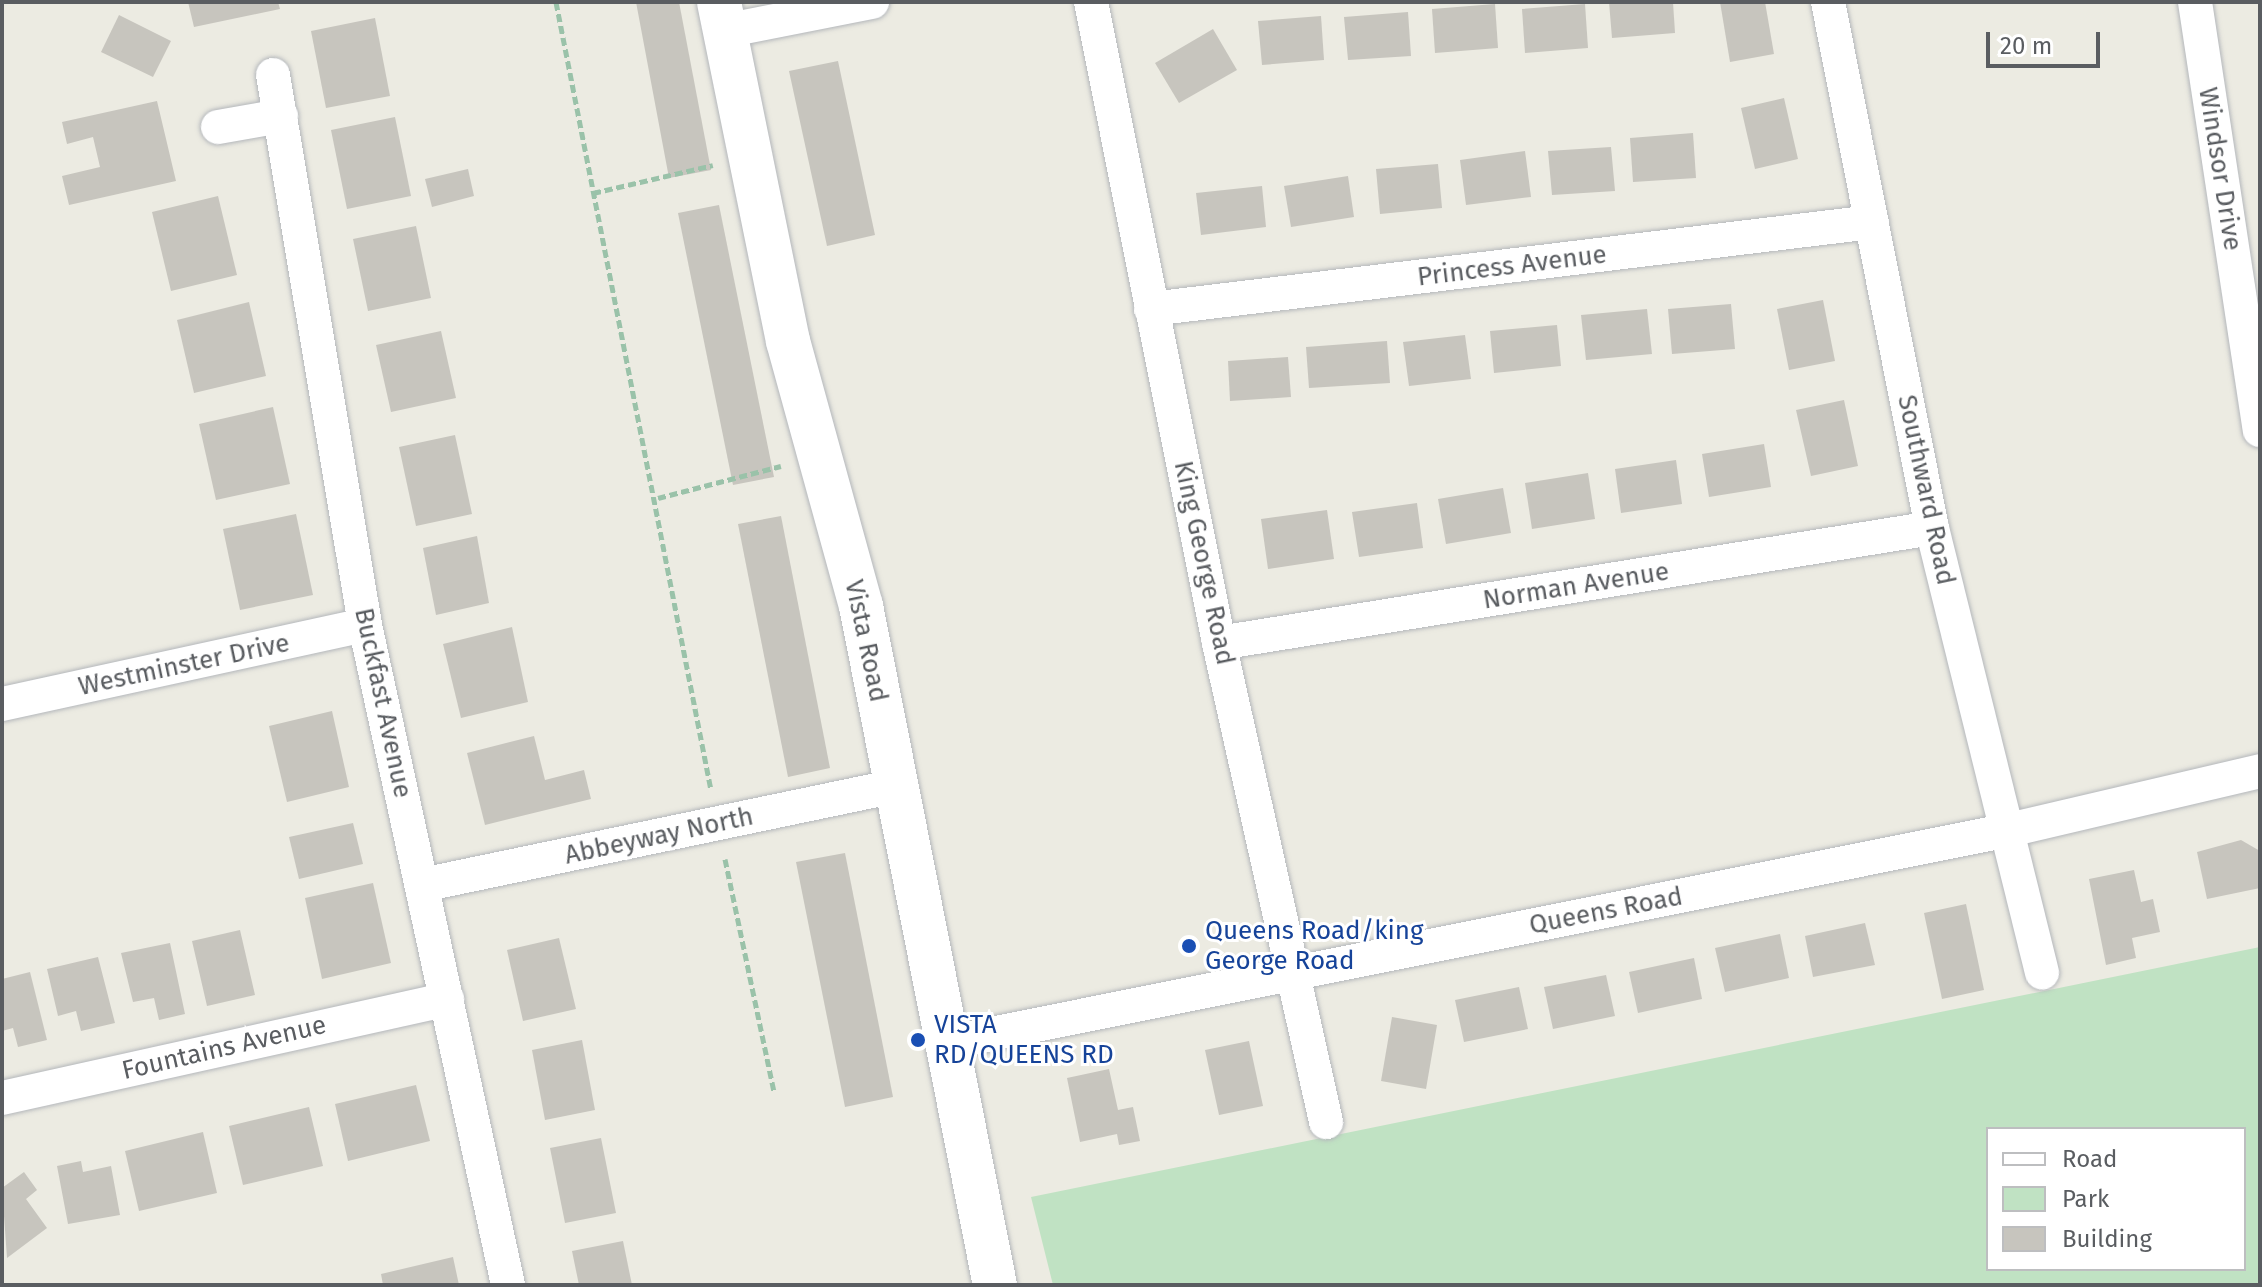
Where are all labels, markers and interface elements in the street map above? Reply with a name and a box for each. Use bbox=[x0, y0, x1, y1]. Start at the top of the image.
scale bar bbox=[1990, 16, 2104, 66]
text: 20 m bbox=[2000, 32, 2052, 60]
street label: Windsor Drive bbox=[2192, 85, 2248, 253]
street label: Princess Avenue bbox=[1416, 239, 1608, 293]
street label: Southward Road bbox=[1891, 392, 1961, 588]
street label: King George Road bbox=[1167, 458, 1241, 668]
street label: Norman Avenue bbox=[1481, 556, 1671, 616]
street label: Vista Road bbox=[838, 577, 894, 705]
street label: Buckfast Avenue bbox=[348, 605, 418, 801]
street label: Westminster Drive bbox=[76, 627, 292, 703]
street label: Abbeyway North bbox=[562, 801, 756, 871]
street label: Queens Road bbox=[1527, 881, 1685, 941]
place label: Queens Road/king George Road bbox=[1205, 915, 1424, 976]
marker: Queens Road/king George Road bbox=[1180, 937, 1198, 955]
street label: Fountains Avenue bbox=[119, 1009, 329, 1087]
place label: VISTA RD/QUEENS RD bbox=[934, 1009, 1114, 1070]
marker: VISTA RD/QUEENS RD bbox=[909, 1031, 927, 1049]
legend bbox=[1986, 1127, 2246, 1271]
text: Road bbox=[2062, 1145, 2117, 1173]
text: Park bbox=[2062, 1185, 2109, 1213]
text: Building bbox=[2062, 1225, 2152, 1253]

